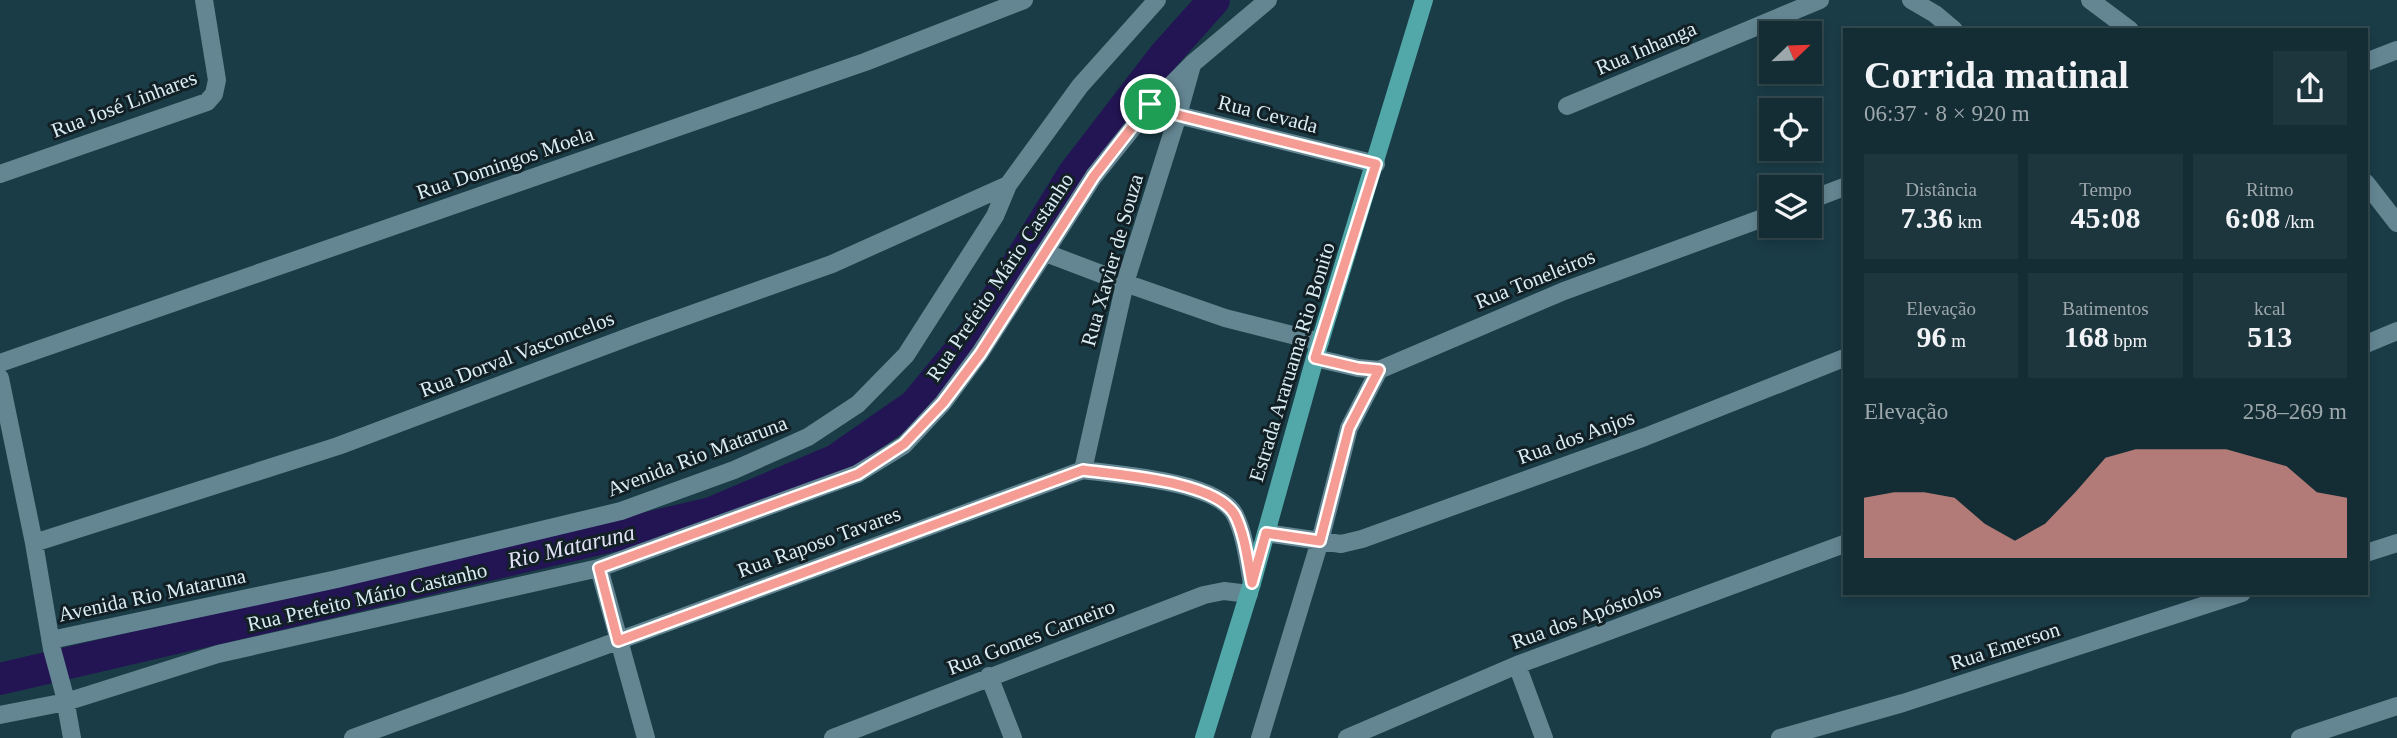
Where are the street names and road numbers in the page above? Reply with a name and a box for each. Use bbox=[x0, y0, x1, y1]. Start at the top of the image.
street label: Rua Inhanga bbox=[1592, 16, 1700, 80]
street label: Rua José Linhares bbox=[48, 65, 200, 143]
street label: Rua Cevada bbox=[1216, 90, 1321, 138]
street label: Rua Domingos Moela bbox=[413, 121, 597, 205]
street label: Rua Prefeito Mário Castanho bbox=[921, 169, 1079, 385]
street label: Rua Xavier de Souza bbox=[1076, 171, 1148, 349]
street label: Estrada Araruama Rio Bonito bbox=[1244, 239, 1340, 485]
street label: Rua Toneleiros bbox=[1472, 244, 1598, 314]
street label: Rua Dorval Vasconcelos bbox=[417, 306, 617, 402]
street label: Rua dos Anjos bbox=[1514, 405, 1638, 469]
street label: Avenida Rio Mataruna bbox=[604, 410, 791, 501]
street label: Rua Raposo Tavares bbox=[734, 501, 904, 583]
street label: Rua Prefeito Mário Castanho bbox=[245, 558, 489, 636]
street label: Avenida Rio Mataruna bbox=[56, 563, 249, 627]
street label: Rua dos Apóstolos bbox=[1508, 578, 1664, 654]
street label: Rua Gomes Carneiro bbox=[944, 594, 1118, 680]
street label: Rua Emerson bbox=[1947, 617, 2063, 675]

